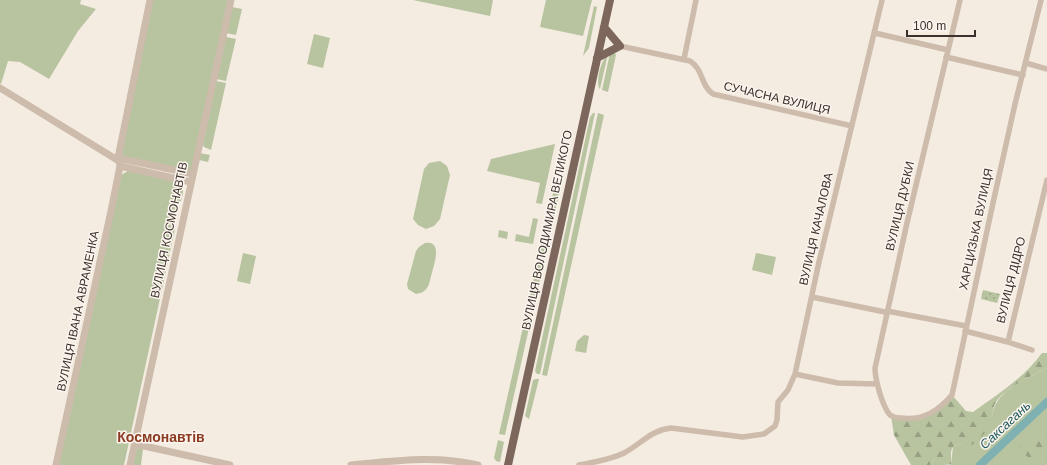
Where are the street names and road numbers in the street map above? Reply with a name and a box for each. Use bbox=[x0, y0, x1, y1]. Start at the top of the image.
street label: СУЧАСНА ВУЛИЦЯ bbox=[722, 79, 832, 117]
street label: ВУЛИЦЯ ВОЛОДИМИРА ВЕЛИКОГО bbox=[519, 129, 575, 331]
street label: ВУЛИЦЯ ДУБКИ bbox=[883, 160, 917, 252]
street label: ВУЛИЦЯ КОСМОНАВТІВ bbox=[148, 161, 190, 299]
street label: ХАРЦИЗЬКА ВУЛИЦЯ bbox=[956, 167, 996, 291]
street label: ВУЛИЦЯ КАЧАЛОВА bbox=[796, 171, 836, 287]
street label: ВУЛИЦЯ ІВАНА АВРАМЕНКА bbox=[54, 229, 102, 393]
street label: ВУЛИЦЯ ДІДРО bbox=[993, 235, 1029, 325]

